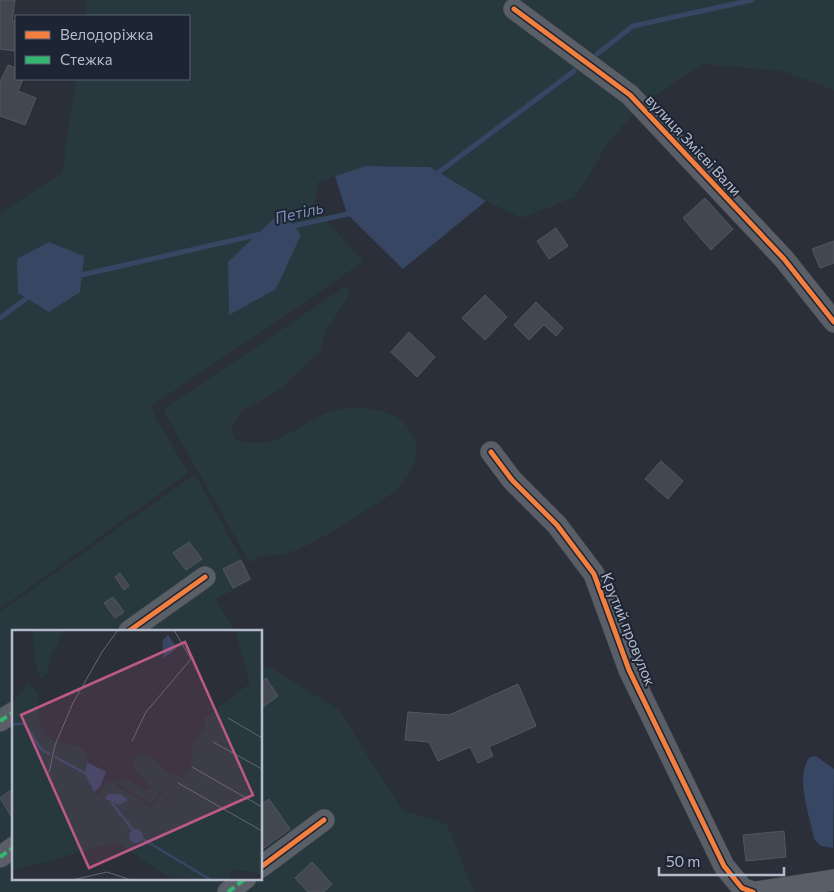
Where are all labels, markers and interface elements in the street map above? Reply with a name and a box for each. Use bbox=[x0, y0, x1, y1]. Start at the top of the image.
legend bbox=[15, 15, 190, 80]
text: Велодоріжка bbox=[60, 25, 153, 43]
text: Стежка bbox=[60, 50, 113, 68]
street label: вулиця Змієві Вали bbox=[642, 91, 746, 199]
water label: Петіль bbox=[273, 197, 325, 227]
street label: Крутий провулок bbox=[598, 570, 660, 688]
inset map bbox=[12, 630, 262, 880]
scale bar bbox=[659, 844, 784, 876]
text: 50 m bbox=[666, 852, 700, 870]

